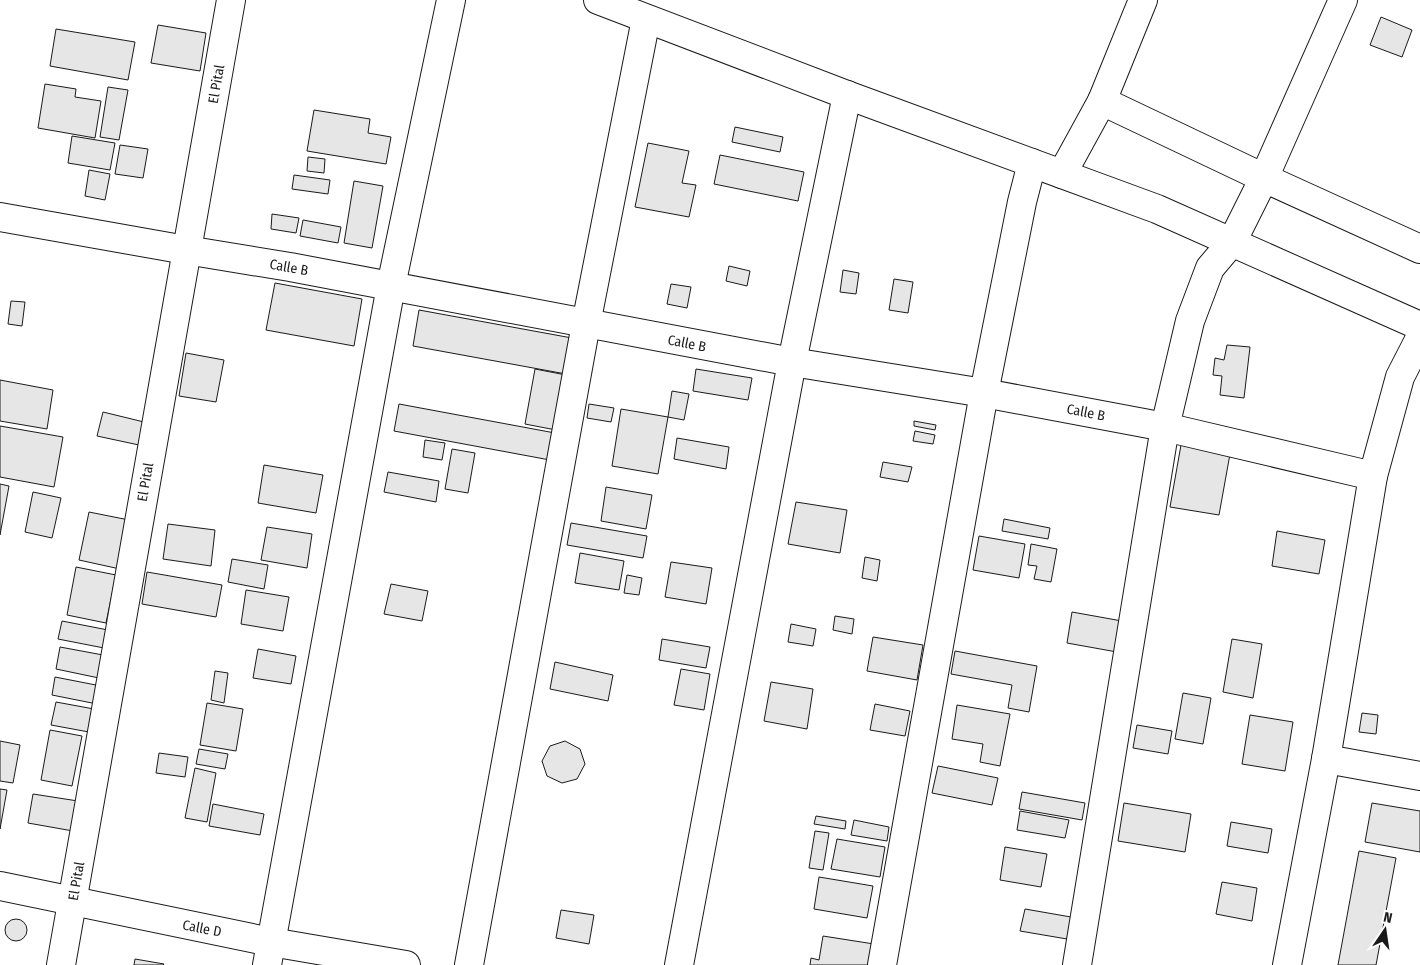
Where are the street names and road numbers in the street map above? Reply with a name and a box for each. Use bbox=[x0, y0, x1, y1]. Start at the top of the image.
street label: El Pital bbox=[205, 63, 228, 105]
street label: Calle B bbox=[268, 256, 310, 279]
street label: Calle B bbox=[666, 331, 708, 356]
street label: Calle B bbox=[1065, 400, 1107, 425]
street label: El Pital bbox=[134, 461, 157, 503]
street label: El Pital bbox=[65, 860, 88, 902]
street label: Calle D bbox=[181, 916, 223, 941]

